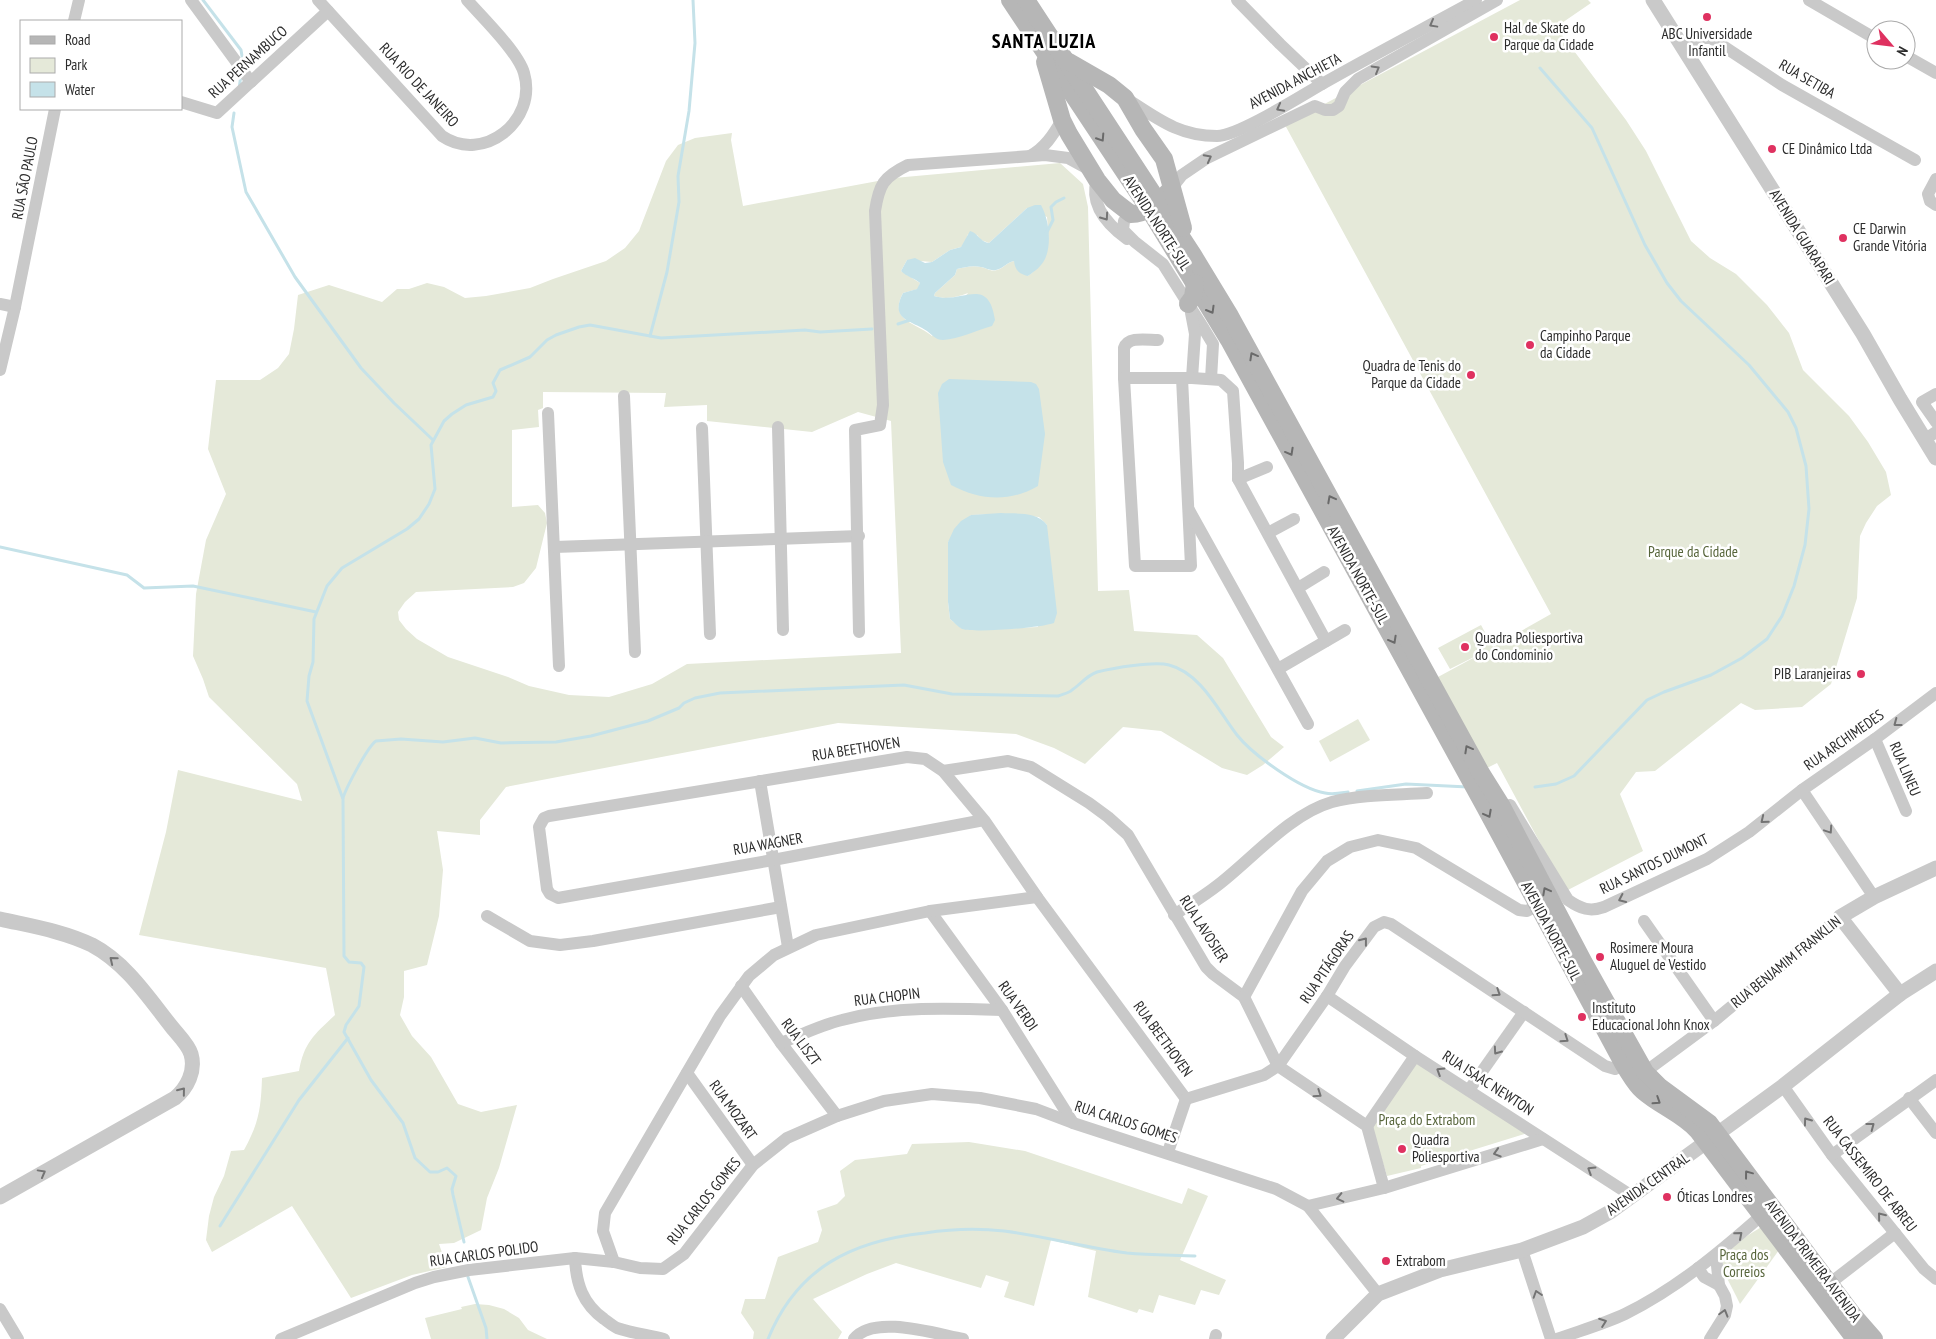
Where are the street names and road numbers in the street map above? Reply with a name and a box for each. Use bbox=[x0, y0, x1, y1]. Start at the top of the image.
street label: RUA PERNAMBUCO bbox=[204, 21, 291, 102]
street label: RUA RIO DE JANEIRO bbox=[376, 39, 463, 131]
street label: AVENIDA ANCHIETA bbox=[1246, 48, 1345, 113]
street label: RUA SETIBA bbox=[1776, 55, 1840, 103]
street label: RUA SÃO PAULO bbox=[7, 135, 42, 221]
street label: AVENIDA NORTE-SUL bbox=[1120, 172, 1196, 274]
street label: AVENIDA GUARAPARI bbox=[1766, 186, 1839, 288]
street label: AVENIDA NORTE-SUL bbox=[1324, 522, 1394, 628]
street label: RUA ARCHIMEDES bbox=[1800, 705, 1887, 774]
street label: RUA BEETHOVEN bbox=[811, 732, 901, 765]
street label: RUA LINEU bbox=[1886, 739, 1925, 799]
street label: RUA WAGNER bbox=[732, 828, 804, 859]
street label: RUA SANTOS DUMONT bbox=[1596, 829, 1712, 898]
street label: AVENIDA NORTE-SUL bbox=[1517, 878, 1586, 984]
street label: RUA LAVOSIER bbox=[1176, 892, 1233, 966]
street label: RUA BENJAMIM FRANKLIN bbox=[1727, 911, 1845, 1012]
street label: RUA PITÁGORAS bbox=[1295, 927, 1358, 1007]
street label: RUA VERDI bbox=[994, 977, 1042, 1034]
street label: RUA CHOPIN bbox=[853, 983, 921, 1010]
street label: RUA BEETHOVEN bbox=[1130, 997, 1197, 1080]
street label: RUA LISZT bbox=[778, 1014, 825, 1069]
street label: RUA ISAAC NEWTON bbox=[1439, 1046, 1538, 1119]
street label: RUA MOZART bbox=[705, 1076, 762, 1143]
street label: RUA CARLOS GOMES bbox=[1072, 1096, 1180, 1147]
street label: RUA CASSEMIRO DE ABREU bbox=[1819, 1112, 1921, 1235]
street label: AVENIDA CENTRAL bbox=[1603, 1148, 1694, 1219]
street label: RUA CARLOS GOMES bbox=[663, 1153, 745, 1248]
street label: AVENIDA PRIMEIRA AVENIDA bbox=[1761, 1196, 1866, 1326]
street label: RUA CARLOS POLIDO bbox=[428, 1236, 539, 1271]

